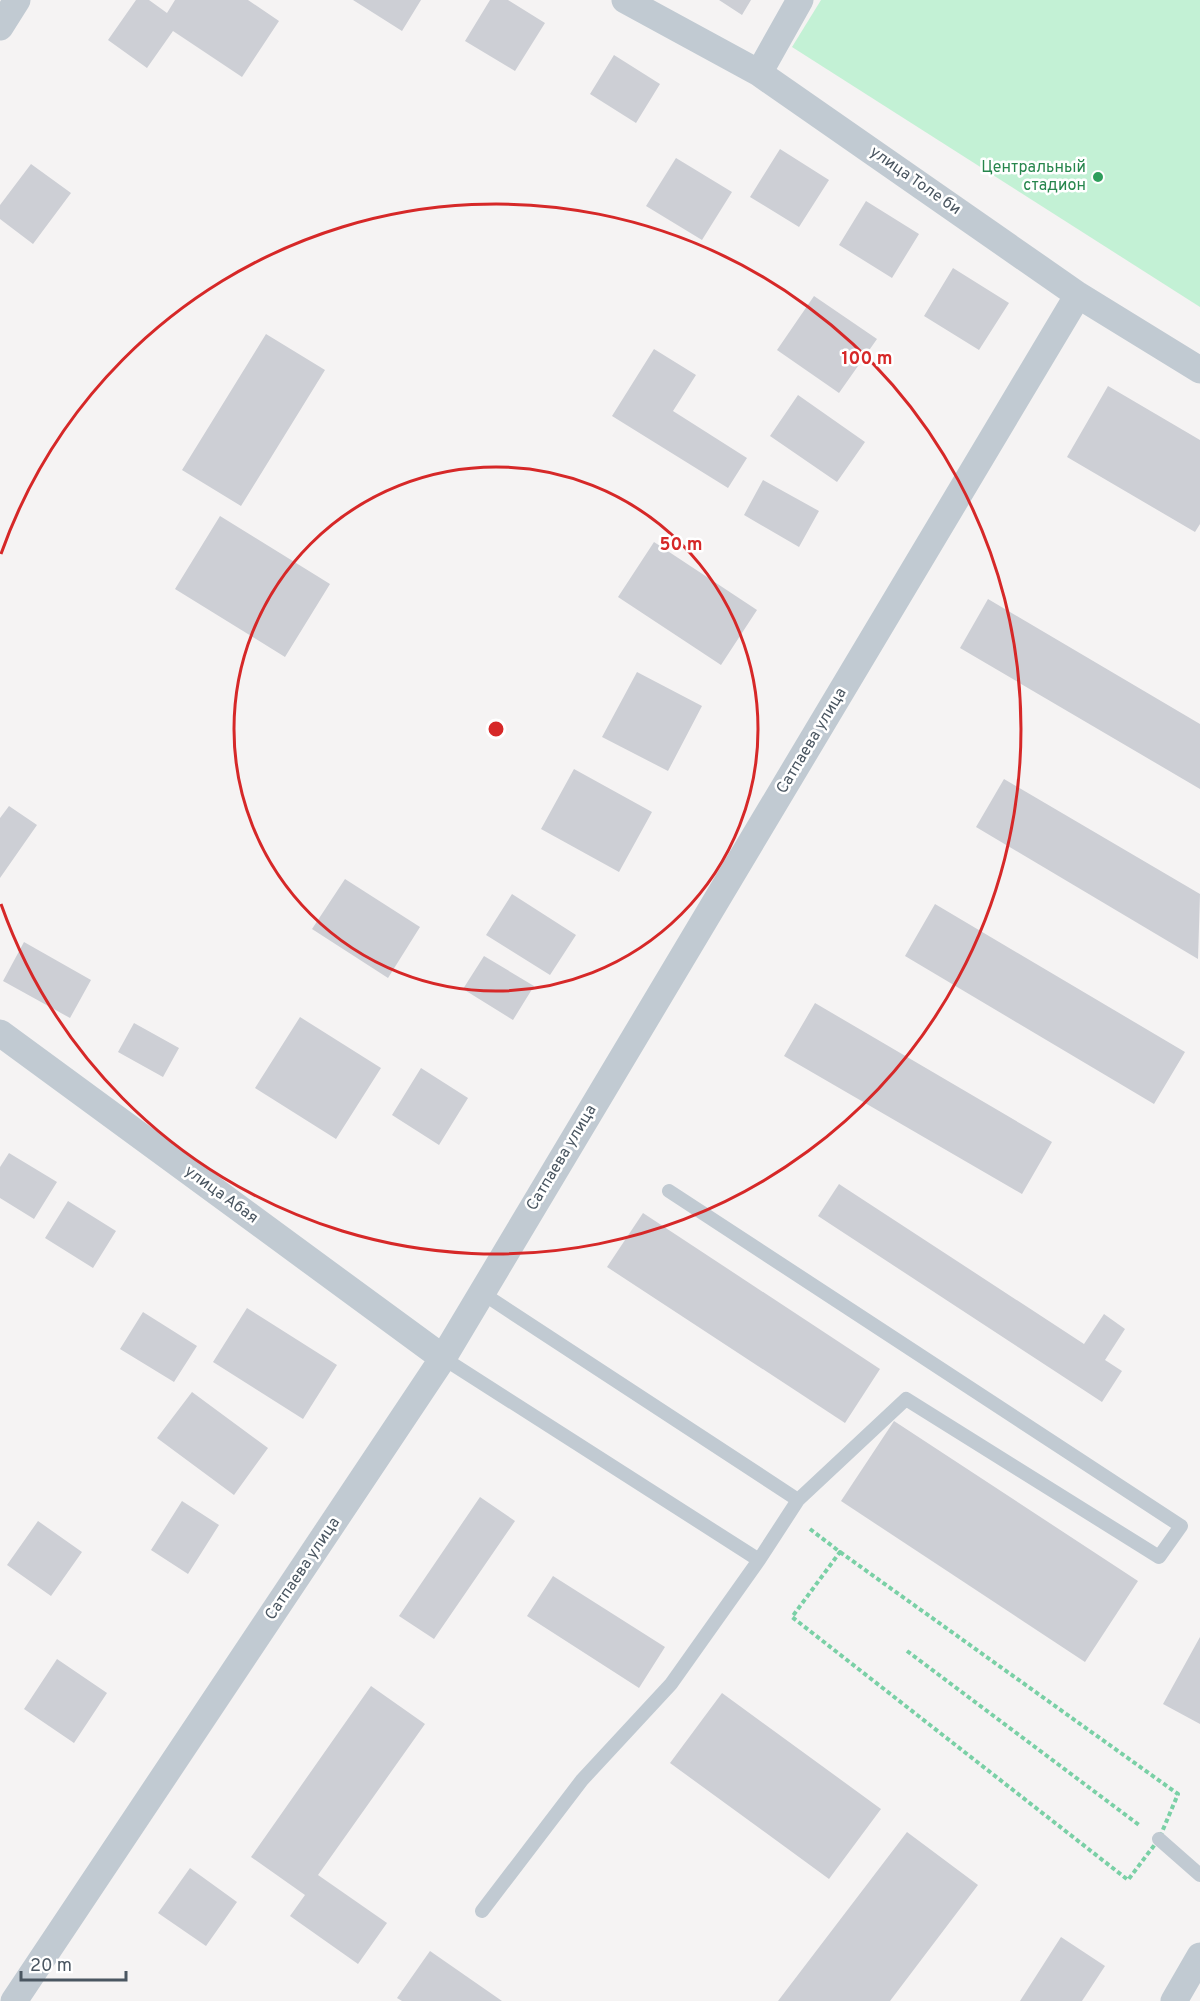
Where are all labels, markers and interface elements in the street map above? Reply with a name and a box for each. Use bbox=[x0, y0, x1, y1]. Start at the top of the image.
street label: улица Толе би bbox=[866, 142, 964, 220]
place label: Центральный стадион bbox=[981, 158, 1086, 196]
marker: Центральный стадион bbox=[1091, 170, 1105, 184]
text: 100 m bbox=[841, 348, 893, 371]
text: 50 m bbox=[659, 534, 703, 557]
street label: Сатпаева улица bbox=[773, 684, 851, 798]
centre of rings bbox=[486, 719, 506, 739]
street label: Сатпаева улица bbox=[523, 1101, 601, 1215]
street label: улица Абая bbox=[180, 1162, 262, 1228]
street label: Сатпаева улица bbox=[261, 1514, 345, 1624]
scale bar bbox=[21, 1944, 126, 1982]
text: 20 m bbox=[30, 1955, 72, 1978]

